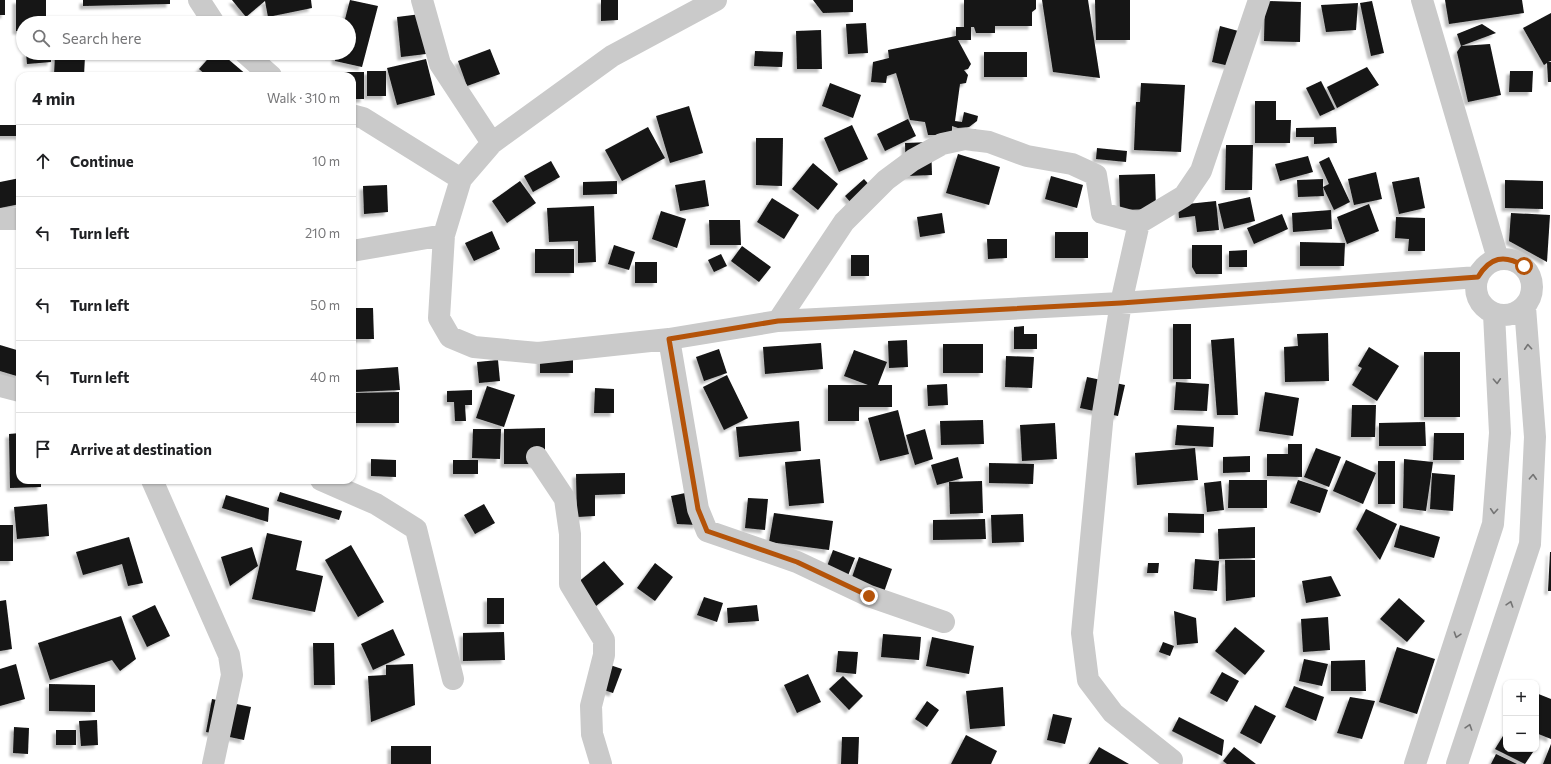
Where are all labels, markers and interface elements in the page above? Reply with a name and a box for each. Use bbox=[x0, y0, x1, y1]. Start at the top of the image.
search box bbox=[16, 16, 356, 60]
icon: search bbox=[30, 27, 52, 49]
text: Search here bbox=[62, 29, 141, 47]
text: 4 min bbox=[32, 88, 75, 109]
text: Walk · 310 m bbox=[267, 90, 340, 106]
icon: ahead bbox=[32, 150, 54, 172]
text: Continue bbox=[70, 152, 134, 170]
text: 10 m bbox=[312, 153, 340, 169]
icon: left bbox=[32, 222, 54, 244]
text: Turn left bbox=[70, 224, 129, 242]
text: 210 m bbox=[305, 225, 340, 241]
route start bbox=[1515, 257, 1533, 275]
icon: left bbox=[32, 294, 54, 316]
text: Turn left bbox=[70, 296, 129, 314]
text: 50 m bbox=[310, 297, 340, 313]
one-way arrow bbox=[1524, 344, 1533, 350]
icon: left bbox=[32, 366, 54, 388]
text: Turn left bbox=[70, 368, 129, 386]
text: 40 m bbox=[310, 369, 340, 385]
one-way arrow bbox=[1493, 378, 1502, 384]
icon: arrive bbox=[32, 438, 54, 460]
text: Arrive at destination bbox=[70, 440, 212, 458]
one-way arrow bbox=[1528, 474, 1537, 480]
one-way arrow bbox=[1490, 508, 1499, 514]
route end bbox=[860, 587, 878, 605]
one-way arrow bbox=[1505, 600, 1514, 607]
one-way arrow bbox=[1453, 631, 1462, 638]
map controls bbox=[1503, 680, 1539, 752]
button: + bbox=[1503, 680, 1539, 716]
button: − bbox=[1503, 716, 1539, 752]
one-way arrow bbox=[1465, 724, 1473, 731]

